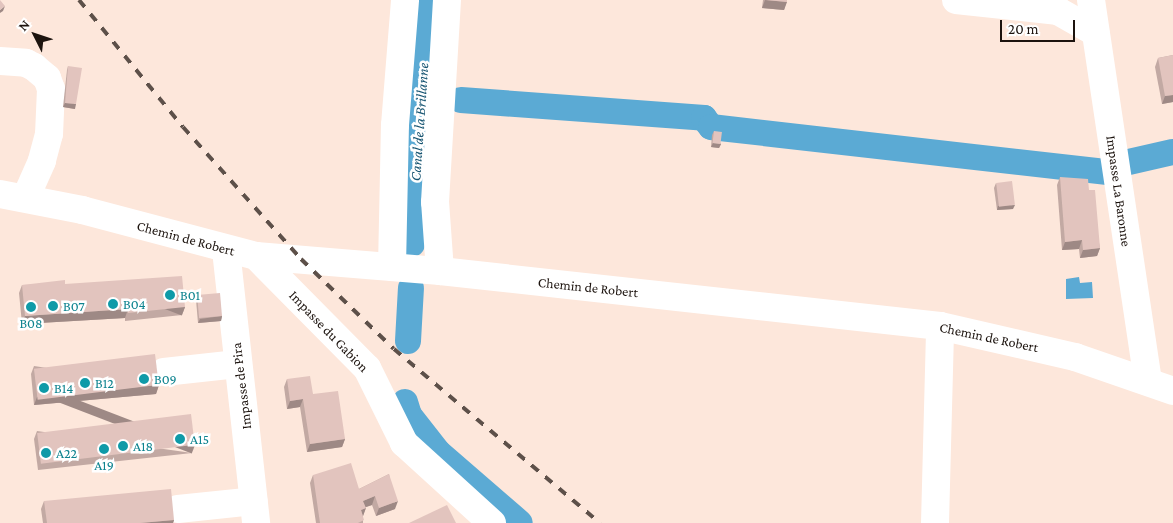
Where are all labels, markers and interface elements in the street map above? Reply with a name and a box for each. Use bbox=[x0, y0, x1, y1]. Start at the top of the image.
north arrow bbox=[10, 10, 60, 60]
scale bar bbox=[1003, 10, 1078, 42]
text: N bbox=[15, 16, 33, 34]
text: 20 m bbox=[1008, 21, 1039, 37]
water label: Canal de la Brillanne bbox=[407, 62, 433, 182]
street label: Impasse La Baronne bbox=[1103, 134, 1135, 248]
street label: Chemin de Robert bbox=[135, 217, 237, 259]
street label: Chemin de Robert bbox=[537, 273, 639, 301]
place label: B01 bbox=[180, 287, 200, 303]
street label: Impasse du Gabion bbox=[286, 287, 372, 375]
marker: B01 bbox=[164, 289, 176, 301]
place label: B04 bbox=[123, 296, 146, 312]
place label: B07 bbox=[63, 298, 85, 314]
marker: B04 bbox=[107, 298, 119, 310]
marker: B07 bbox=[47, 300, 59, 312]
marker: B08 bbox=[25, 301, 37, 313]
place label: B08 bbox=[19, 315, 43, 331]
street label: Chemin de Robert bbox=[938, 318, 1040, 356]
street label: Impasse de Pira bbox=[227, 342, 255, 430]
place label: B09 bbox=[154, 371, 177, 387]
marker: B09 bbox=[138, 373, 150, 385]
place label: B12 bbox=[95, 375, 114, 391]
marker: B12 bbox=[79, 377, 91, 389]
place label: B14 bbox=[54, 380, 73, 396]
marker: B14 bbox=[38, 382, 50, 394]
place label: A15 bbox=[190, 431, 209, 447]
marker: A15 bbox=[174, 433, 186, 445]
place label: A18 bbox=[133, 438, 153, 454]
marker: A18 bbox=[117, 440, 129, 452]
marker: A19 bbox=[98, 443, 110, 455]
place label: A22 bbox=[56, 445, 77, 461]
marker: A22 bbox=[40, 447, 52, 459]
place label: A19 bbox=[94, 457, 114, 473]

